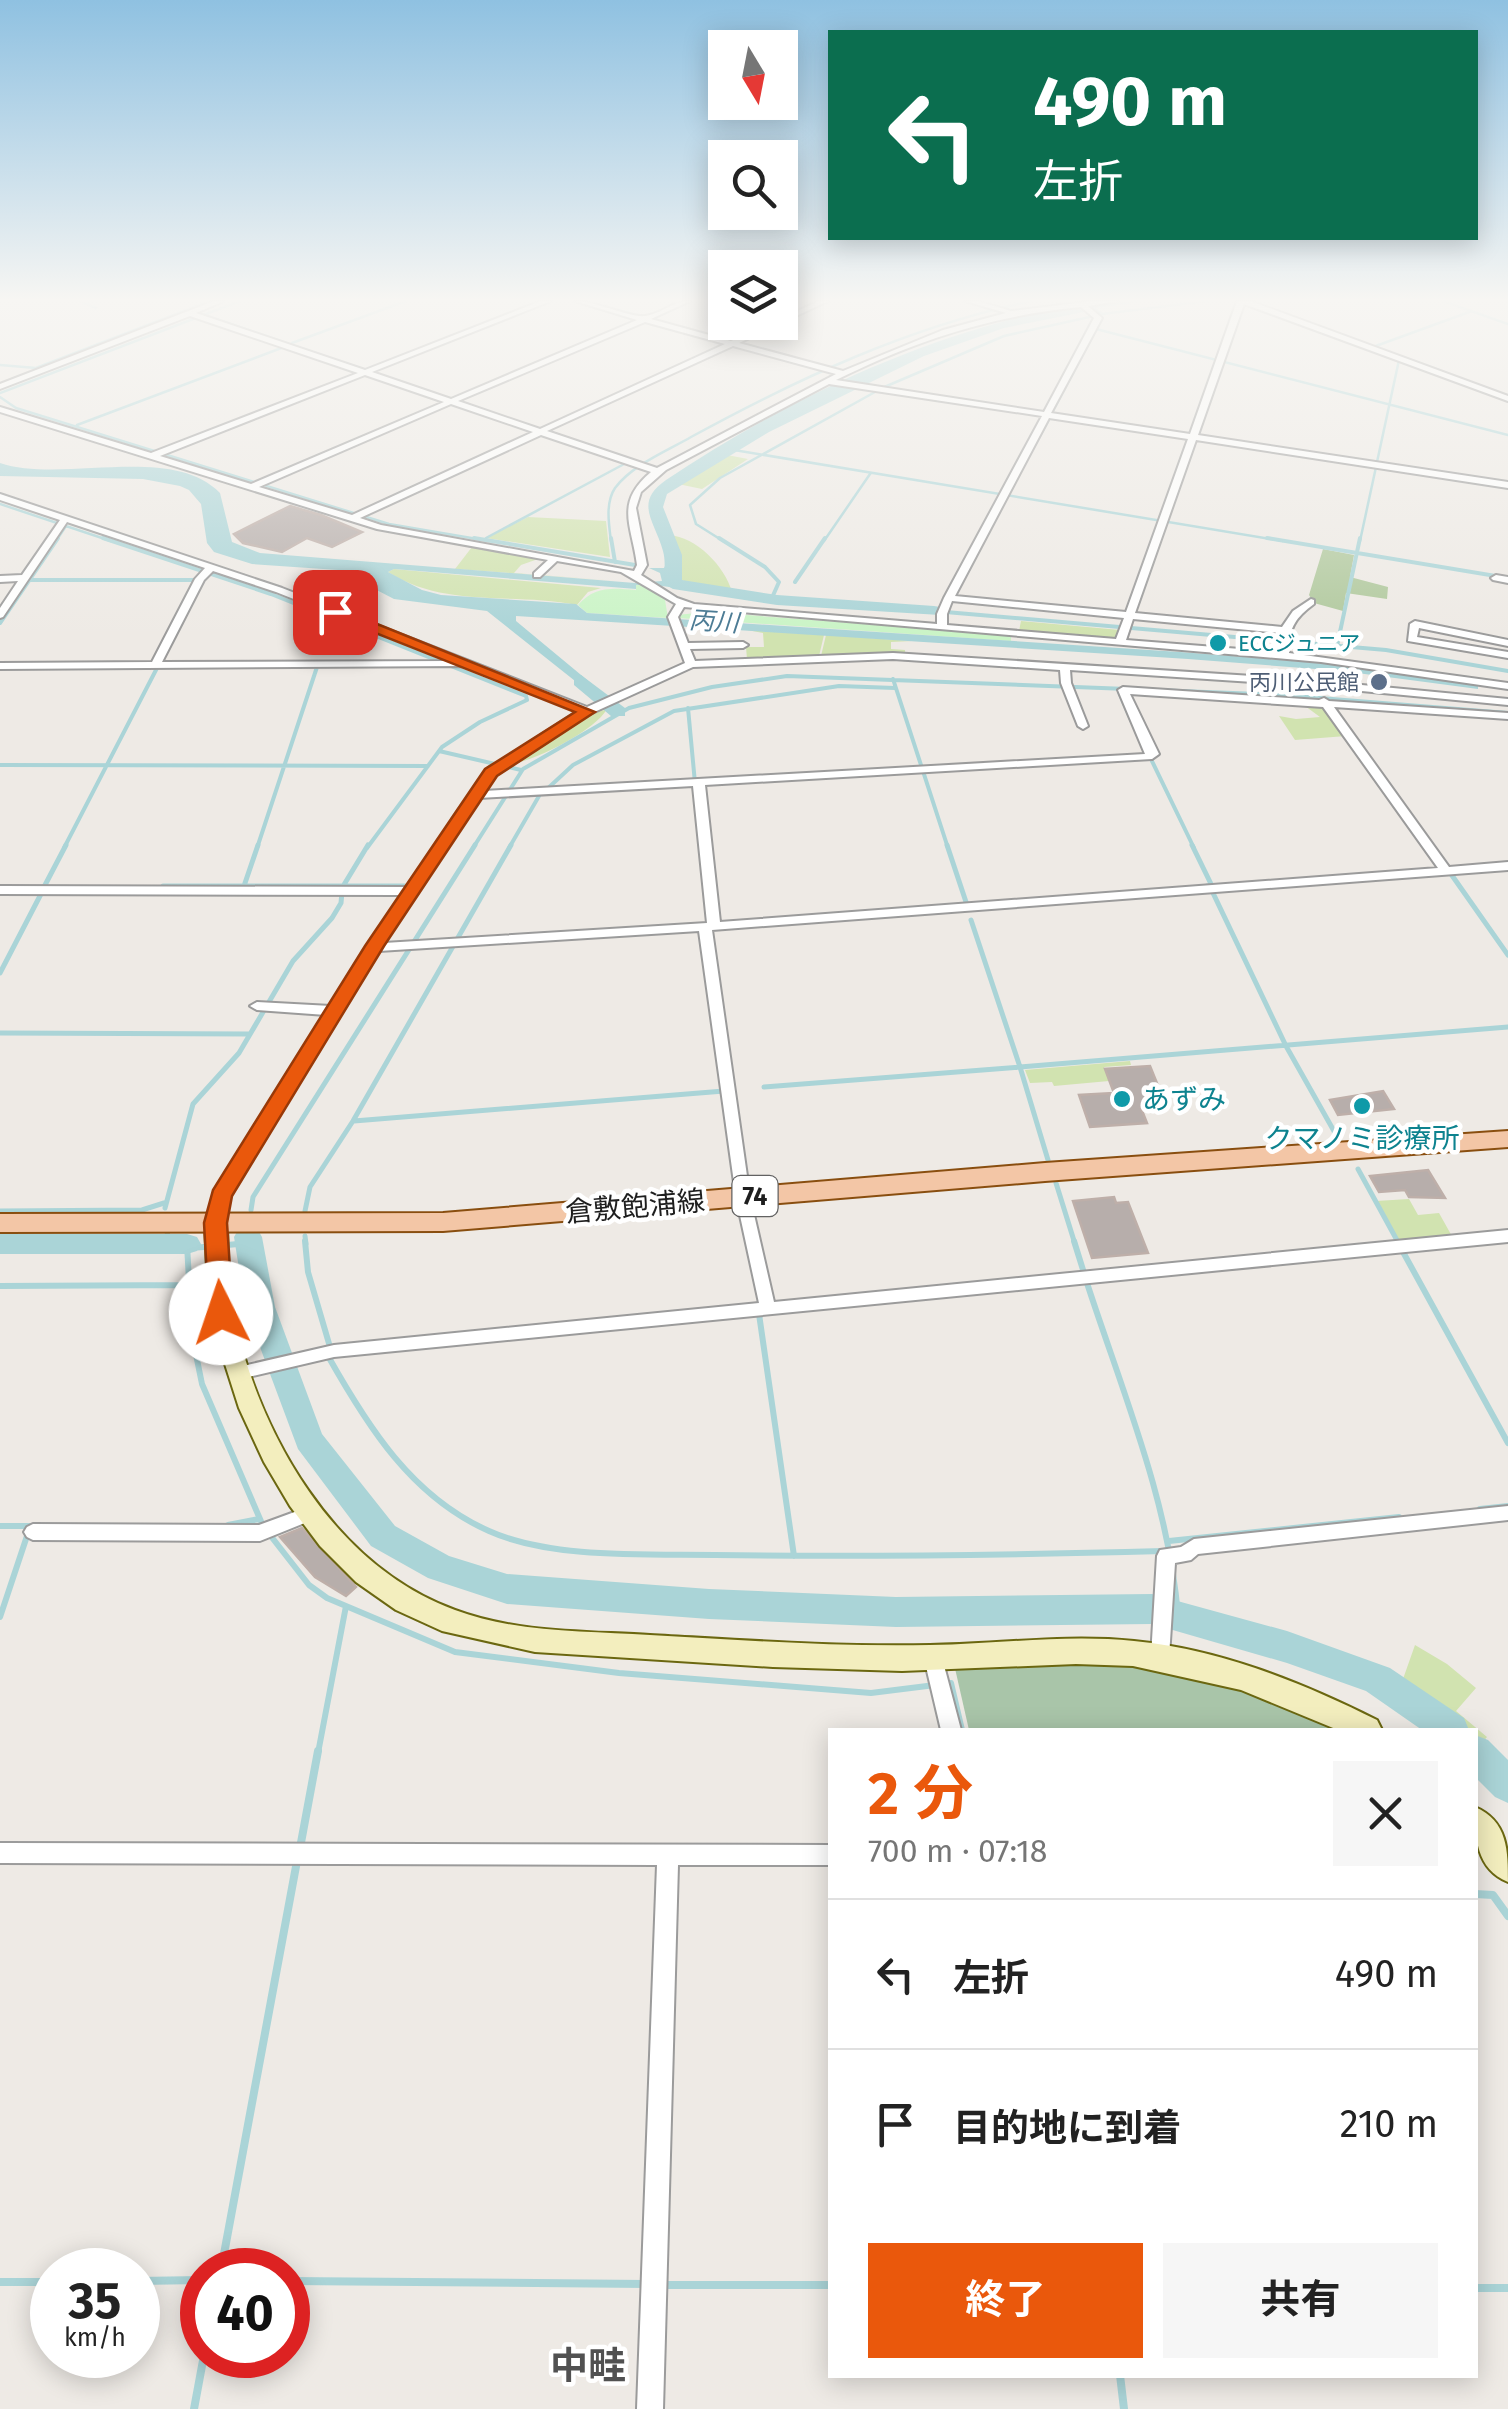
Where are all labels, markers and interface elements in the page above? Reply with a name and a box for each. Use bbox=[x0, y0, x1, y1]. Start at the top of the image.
north arrow bbox=[708, 30, 798, 120]
map controls bbox=[708, 30, 798, 340]
text: 490 m bbox=[1033, 60, 1227, 144]
icon: left bbox=[868, 70, 998, 200]
button: search bbox=[708, 140, 798, 230]
text: 左折 bbox=[1033, 155, 1123, 209]
button: layers bbox=[708, 250, 798, 340]
pin bbox=[293, 570, 378, 655]
icon: arrive bbox=[308, 585, 363, 640]
water label: 丙川 bbox=[688, 605, 743, 639]
place label: ECCジュニア bbox=[1238, 630, 1360, 657]
marker: ECCジュニア bbox=[1207, 632, 1229, 654]
place label: 丙川公民館 bbox=[1249, 669, 1359, 696]
marker: 丙川公民館 bbox=[1368, 671, 1390, 693]
place label: あずみ bbox=[1142, 1083, 1226, 1116]
marker: あずみ bbox=[1111, 1088, 1133, 1110]
marker: クマノミ診療所 bbox=[1351, 1095, 1373, 1117]
place label: クマノミ診療所 bbox=[1264, 1122, 1460, 1155]
road number: 74 bbox=[732, 1176, 778, 1216]
street label: 倉敷飽浦線 bbox=[564, 1184, 706, 1229]
position arrow bbox=[169, 1261, 273, 1365]
text: 2 分 bbox=[868, 1758, 973, 1830]
button: close bbox=[1333, 1761, 1438, 1866]
text: 700 m · 07:18 bbox=[868, 1832, 1047, 1870]
icon: left bbox=[868, 1947, 923, 2002]
text: 490 m bbox=[1335, 1951, 1438, 1997]
text: 左折 bbox=[953, 1955, 1029, 2001]
icon: arrive bbox=[868, 2097, 923, 2152]
text: 210 m bbox=[1340, 2101, 1438, 2147]
text: 目的地に到着 bbox=[953, 2105, 1181, 2151]
button: 終了 bbox=[868, 2243, 1143, 2358]
button: 共有 bbox=[1163, 2243, 1438, 2358]
speed limit sign: 40 bbox=[180, 2248, 310, 2378]
text: 35 bbox=[69, 2271, 121, 2331]
text: km/h bbox=[64, 2323, 126, 2353]
district label: 中畦 bbox=[550, 2343, 626, 2389]

